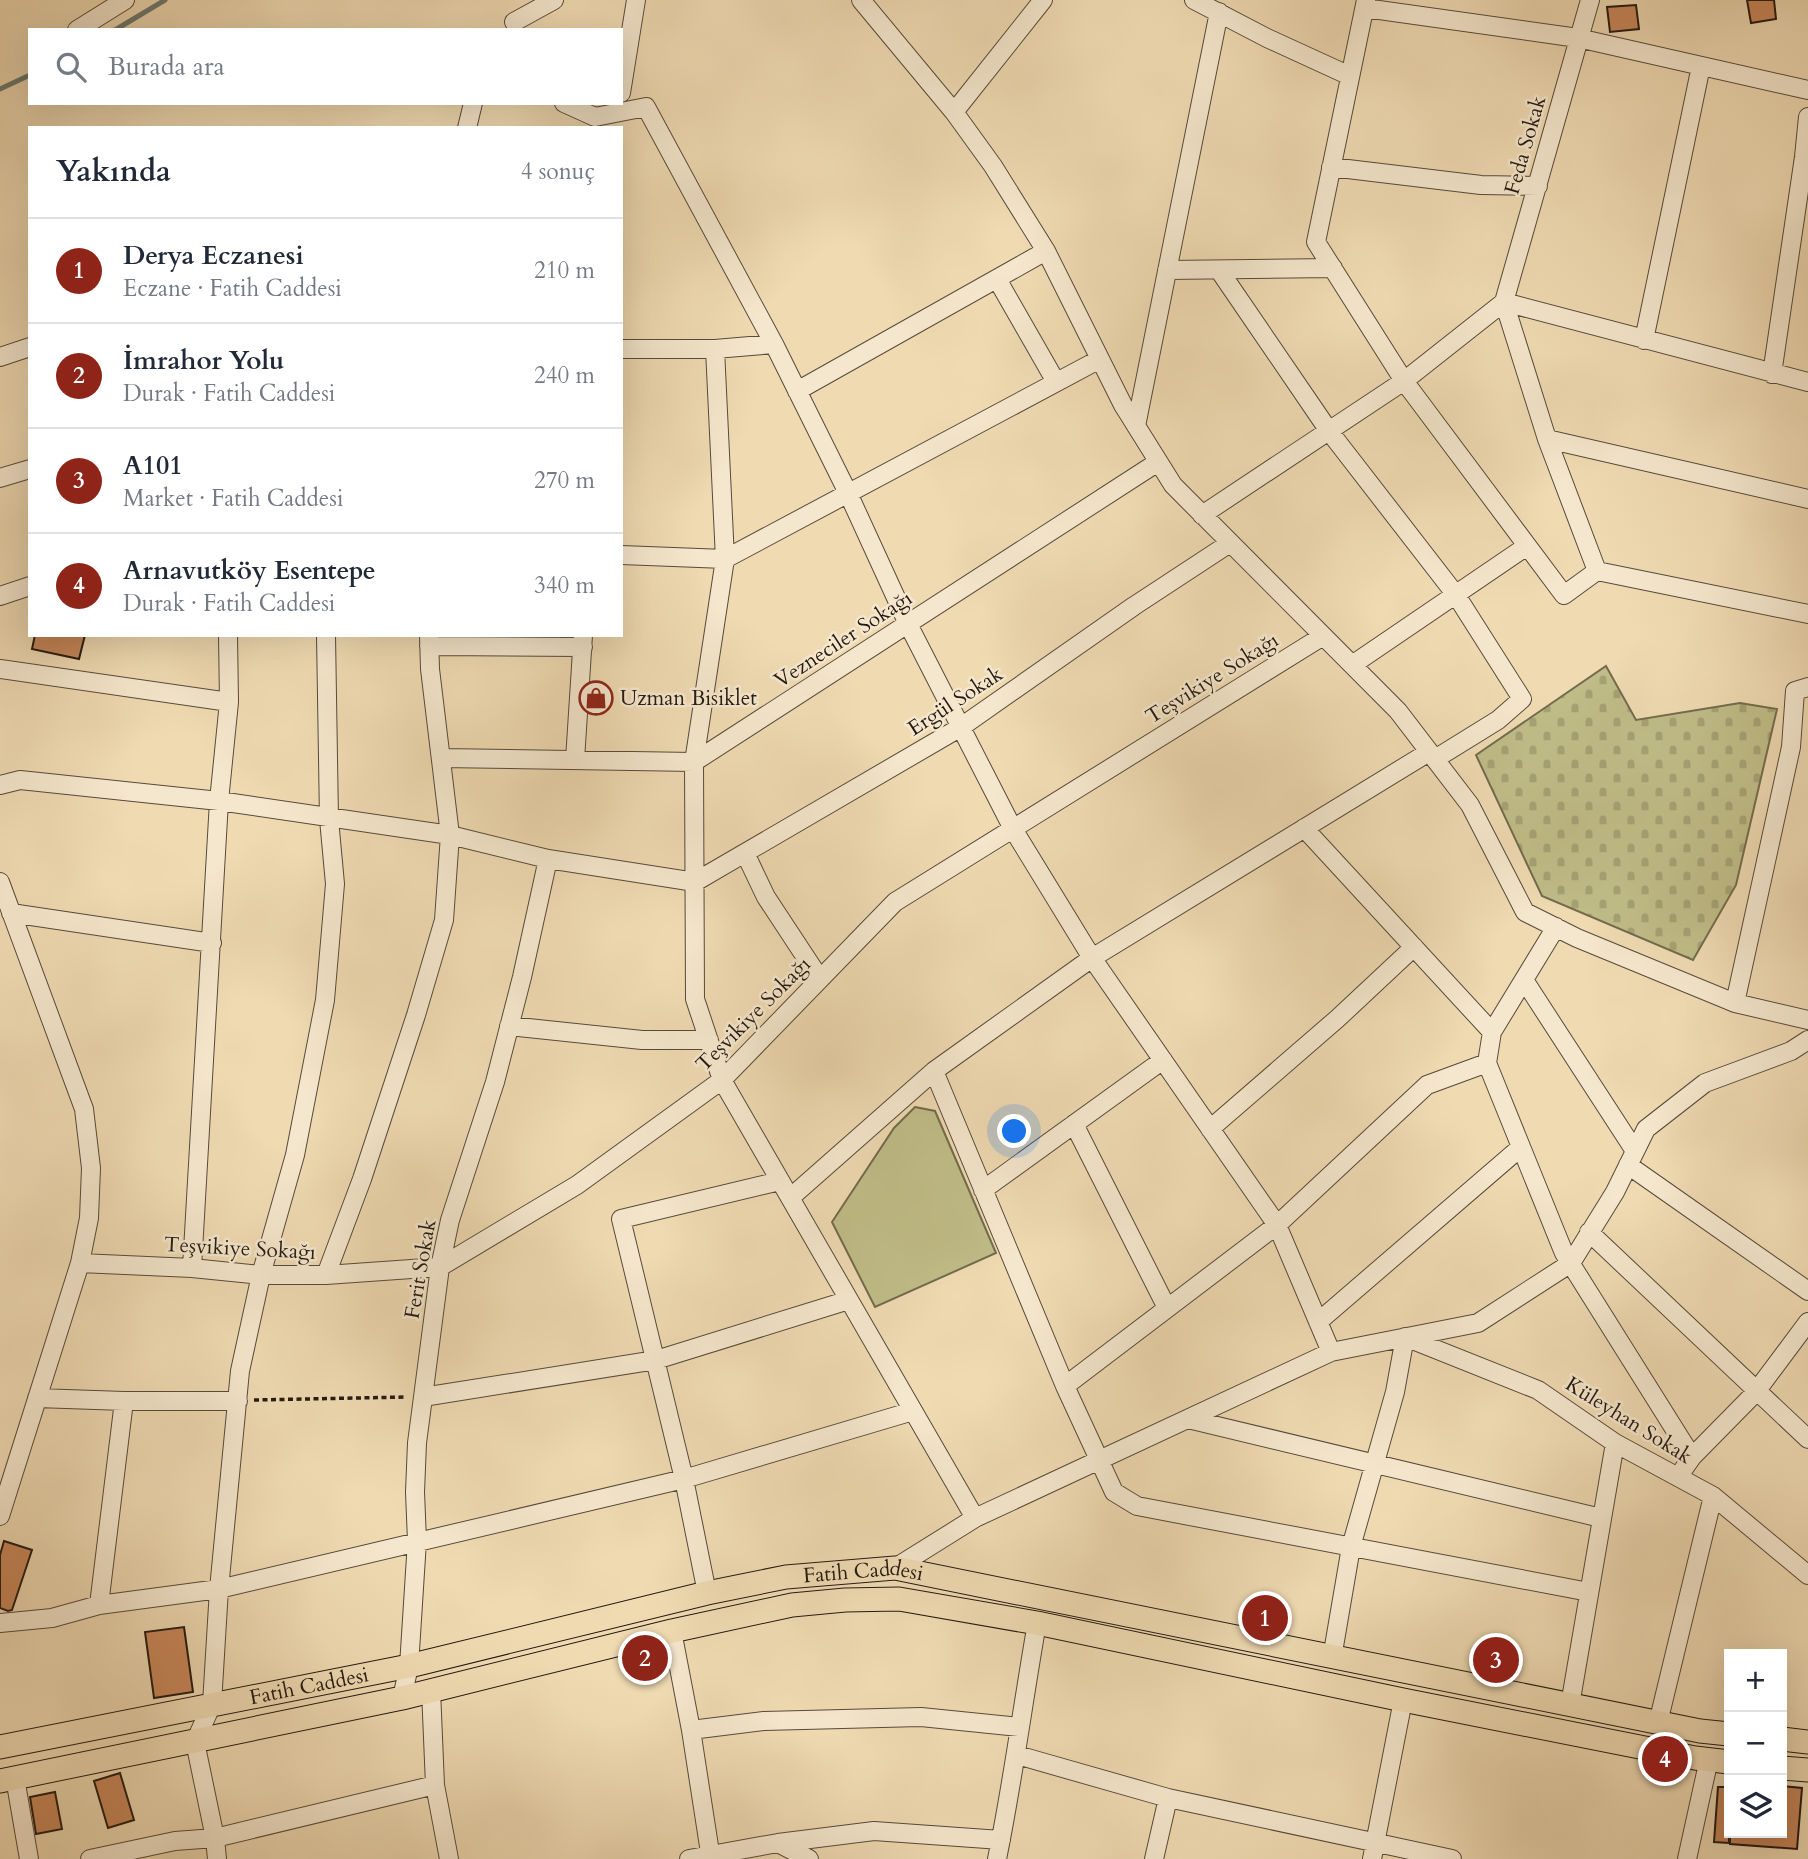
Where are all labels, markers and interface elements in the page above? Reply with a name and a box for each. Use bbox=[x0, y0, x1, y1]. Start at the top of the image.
search box bbox=[28, 28, 623, 105]
icon: search bbox=[52, 48, 90, 86]
text: Burada ara bbox=[108, 49, 225, 84]
street label: Feda Sokak bbox=[1498, 92, 1554, 198]
text: Yakında bbox=[56, 151, 171, 192]
text: 4 sonuç bbox=[521, 156, 595, 187]
text: Derya Eczanesi bbox=[123, 238, 304, 273]
text: 1 bbox=[73, 255, 85, 286]
text: 210 m bbox=[534, 255, 595, 286]
text: Eczane · Fatih Caddesi bbox=[123, 273, 342, 304]
text: İmrahor Yolu bbox=[123, 343, 284, 378]
text: 2 bbox=[73, 360, 85, 391]
text: 240 m bbox=[534, 360, 595, 391]
text: Durak · Fatih Caddesi bbox=[123, 378, 335, 409]
text: A101 bbox=[123, 448, 183, 483]
text: 3 bbox=[73, 465, 85, 496]
text: 270 m bbox=[534, 465, 595, 496]
text: Market · Fatih Caddesi bbox=[123, 483, 343, 514]
text: Arnavutköy Esentepe bbox=[123, 553, 376, 588]
text: 4 bbox=[73, 570, 85, 601]
text: 340 m bbox=[534, 570, 595, 601]
street label: Vezneciler Sokağı bbox=[769, 584, 918, 695]
text: Durak · Fatih Caddesi bbox=[123, 588, 335, 619]
street label: Teşvikiye Sokağı bbox=[1140, 626, 1284, 731]
street label: Ergül Sokak bbox=[902, 659, 1009, 743]
shop icon: Uzman Bisiklet bbox=[577, 679, 615, 717]
place label: Uzman Bisiklet bbox=[620, 684, 757, 713]
street label: Teşvikiye Sokağı bbox=[689, 950, 817, 1078]
your location bbox=[997, 1114, 1031, 1148]
street label: Ferit Sokak bbox=[397, 1216, 444, 1321]
street label: Teşvikiye Sokağı bbox=[163, 1230, 317, 1267]
street label: Küleyhan Sokak bbox=[1560, 1370, 1698, 1471]
street label: Fatih Caddesi bbox=[802, 1553, 926, 1591]
pin: 1 bbox=[1242, 1592, 1288, 1644]
pin: 2 bbox=[622, 1632, 668, 1684]
pin: 3 bbox=[1473, 1634, 1519, 1686]
map controls bbox=[1724, 1649, 1787, 1838]
button: + bbox=[1724, 1649, 1787, 1712]
street label: Fatih Caddesi bbox=[247, 1660, 371, 1712]
button: − bbox=[1724, 1712, 1787, 1775]
pin: 4 bbox=[1642, 1733, 1688, 1785]
button: layers bbox=[1724, 1775, 1787, 1838]

